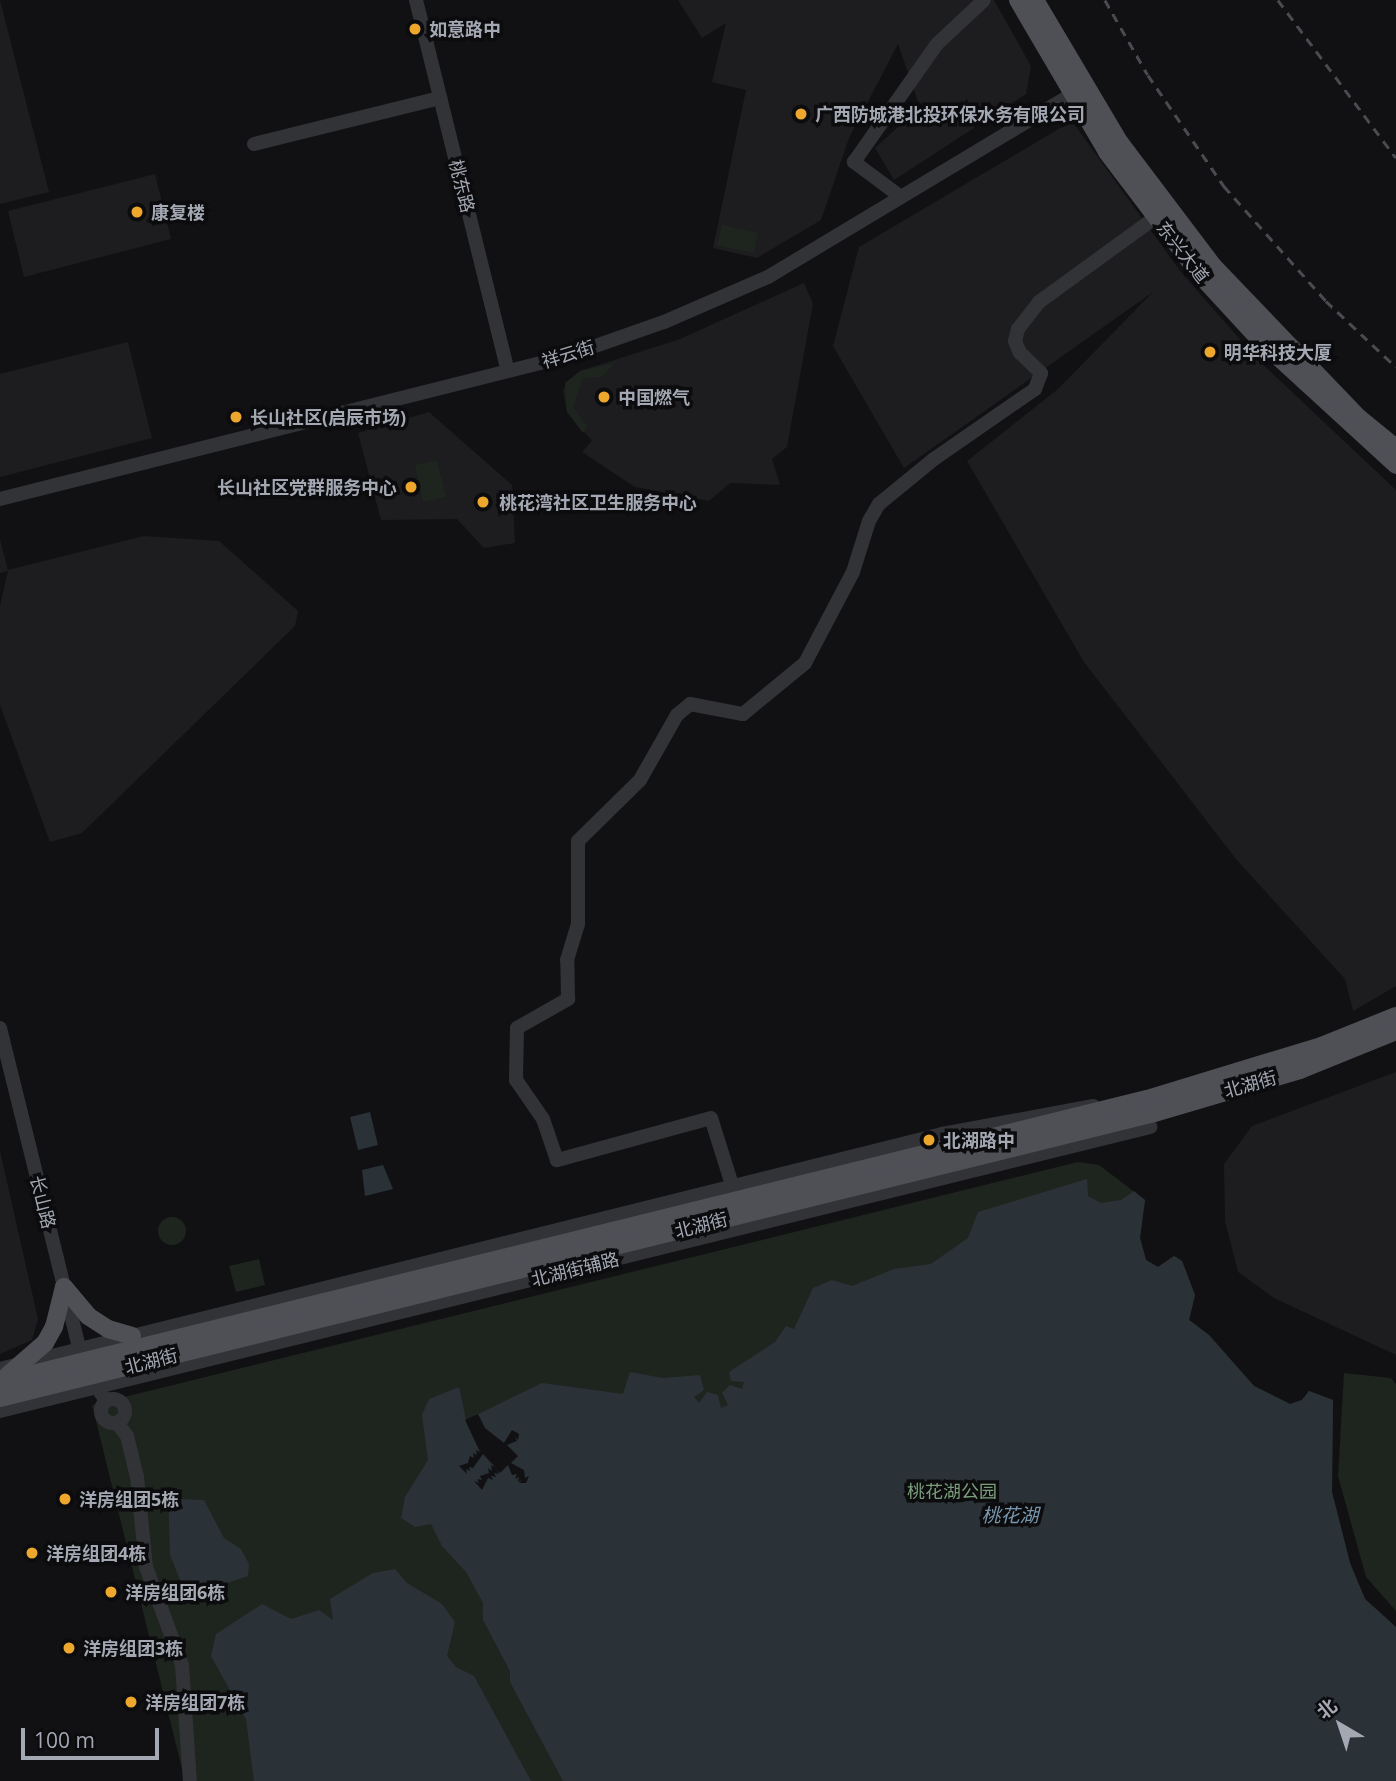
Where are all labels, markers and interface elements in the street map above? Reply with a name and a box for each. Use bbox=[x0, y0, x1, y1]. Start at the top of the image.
place label: 如意路中 bbox=[429, 18, 501, 40]
marker: 如意路中 bbox=[407, 21, 423, 37]
place label: 广西防城港北投环保水务有限公司 bbox=[815, 103, 1085, 125]
marker: 广西防城港北投环保水务有限公司 bbox=[793, 106, 809, 122]
street label: 桃东路 bbox=[445, 157, 479, 215]
place label: 康复楼 bbox=[151, 201, 205, 223]
marker: 康复楼 bbox=[129, 204, 145, 220]
street label: 东兴大道 bbox=[1152, 217, 1214, 287]
street label: 祥云街 bbox=[539, 336, 597, 372]
place label: 明华科技大厦 bbox=[1224, 341, 1332, 363]
marker: 明华科技大厦 bbox=[1202, 344, 1218, 360]
place label: 中国燃气 bbox=[618, 386, 690, 408]
marker: 中国燃气 bbox=[596, 389, 612, 405]
place label: 长山社区(启辰市场) bbox=[250, 406, 406, 428]
marker: 长山社区(启辰市场) bbox=[228, 409, 244, 425]
place label: 长山社区党群服务中心 bbox=[217, 476, 397, 498]
marker: 长山社区党群服务中心 bbox=[403, 479, 419, 495]
place label: 桃花湾社区卫生服务中心 bbox=[499, 491, 697, 513]
marker: 桃花湾社区卫生服务中心 bbox=[473, 492, 493, 512]
street label: 北湖街 bbox=[1221, 1066, 1279, 1102]
place label: 北湖路中 bbox=[943, 1129, 1015, 1151]
marker: 北湖路中 bbox=[921, 1132, 937, 1148]
street label: 长山路 bbox=[26, 1173, 60, 1231]
street label: 北湖街 bbox=[672, 1208, 730, 1242]
street label: 北湖街辅路 bbox=[529, 1248, 621, 1290]
street label: 北湖街 bbox=[122, 1344, 180, 1378]
park label: 桃花湖公园 bbox=[907, 1480, 997, 1502]
place label: 洋房组团5栋 bbox=[79, 1488, 179, 1510]
marker: 洋房组团5栋 bbox=[57, 1491, 73, 1507]
water label: 桃花湖 bbox=[982, 1505, 1038, 1527]
place label: 洋房组团4栋 bbox=[46, 1542, 146, 1564]
marker: 洋房组团4栋 bbox=[24, 1545, 40, 1561]
place label: 洋房组团6栋 bbox=[125, 1581, 225, 1603]
marker: 洋房组团6栋 bbox=[103, 1584, 119, 1600]
place label: 洋房组团3栋 bbox=[83, 1637, 183, 1659]
marker: 洋房组团3栋 bbox=[61, 1640, 77, 1656]
north arrow bbox=[1305, 1690, 1375, 1760]
place label: 洋房组团7栋 bbox=[145, 1691, 245, 1713]
text: 北 bbox=[1311, 1693, 1342, 1725]
marker: 洋房组团7栋 bbox=[123, 1694, 139, 1710]
scale bar bbox=[24, 1714, 163, 1758]
text: 100 m bbox=[34, 1726, 95, 1754]

